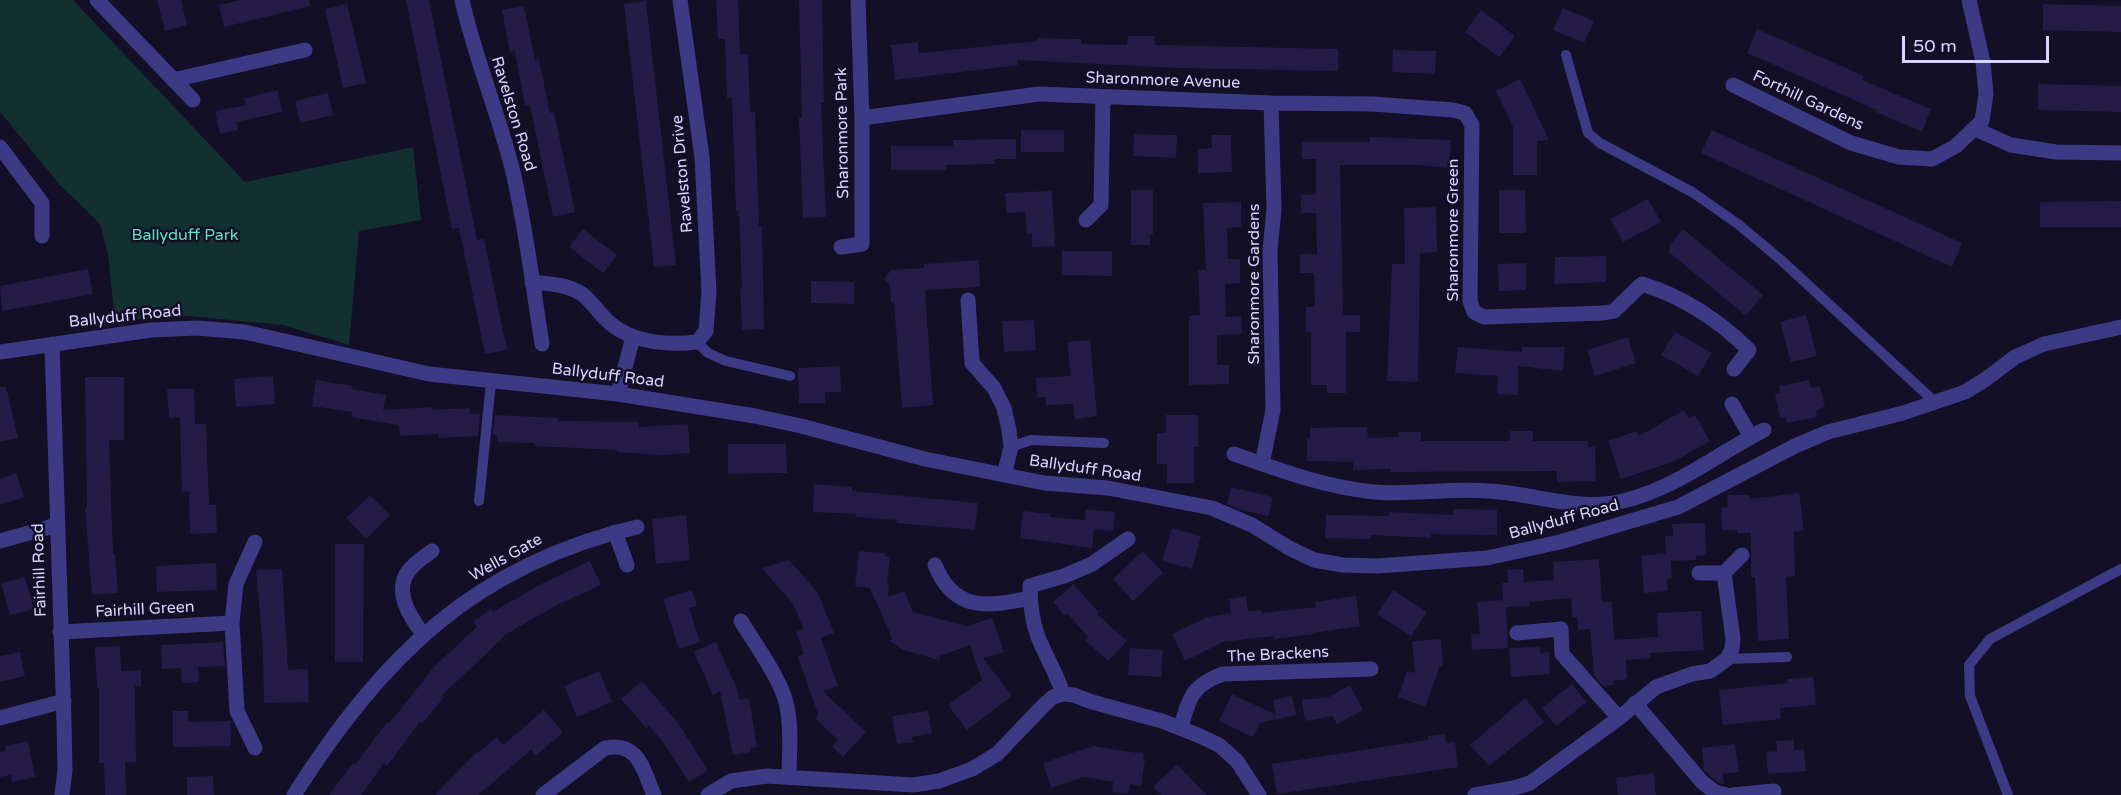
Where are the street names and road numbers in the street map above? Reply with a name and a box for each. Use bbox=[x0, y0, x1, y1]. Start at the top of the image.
street label: Ravelston Road bbox=[486, 54, 540, 174]
street label: Sharonmore Park bbox=[832, 67, 854, 199]
street label: Forthill Gardens bbox=[1749, 67, 1867, 135]
street label: Sharonmore Avenue bbox=[1085, 69, 1241, 93]
street label: Ravelston Drive bbox=[668, 114, 698, 234]
street label: Sharonmore Green bbox=[1444, 158, 1464, 302]
street label: Sharonmore Gardens bbox=[1245, 204, 1265, 364]
street label: Ballyduff Road bbox=[68, 302, 182, 332]
street label: Ballyduff Road bbox=[551, 360, 665, 392]
street label: Ballyduff Road bbox=[1028, 452, 1142, 486]
street label: Ballyduff Road bbox=[1507, 496, 1621, 544]
street label: Fairhill Road bbox=[29, 523, 51, 617]
street label: Wells Gate bbox=[466, 530, 546, 586]
street label: Fairhill Green bbox=[95, 598, 195, 622]
street label: The Brackens bbox=[1226, 643, 1330, 667]

